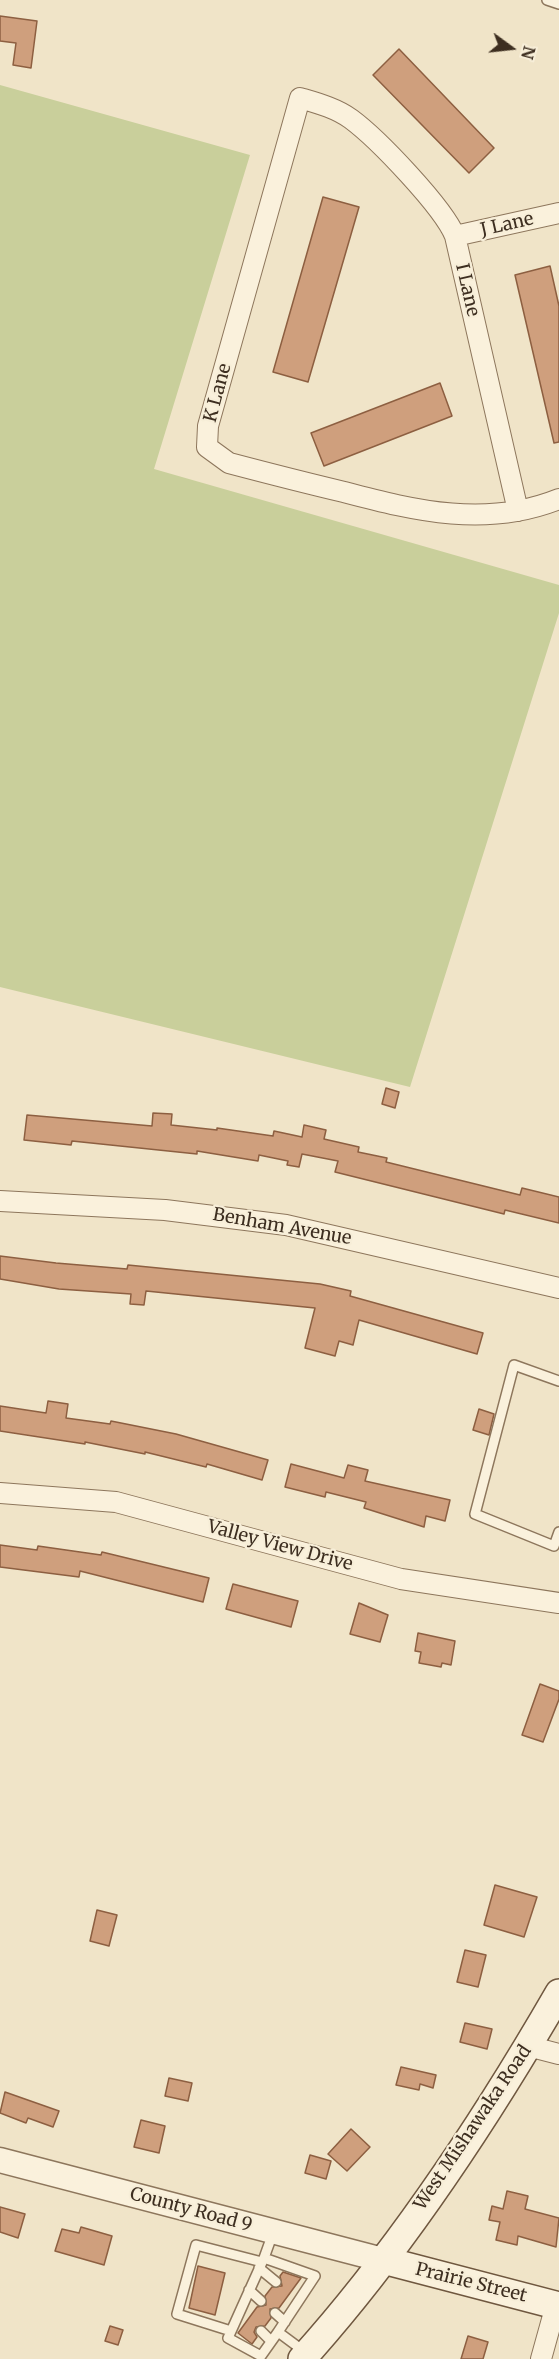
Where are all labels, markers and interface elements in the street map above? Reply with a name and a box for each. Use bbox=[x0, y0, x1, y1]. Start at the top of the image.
north arrow bbox=[481, 18, 541, 78]
text: N bbox=[517, 44, 540, 61]
street label: J Lane bbox=[478, 208, 536, 242]
street label: I Lane bbox=[450, 261, 484, 319]
street label: K Lane bbox=[200, 361, 236, 425]
street label: Benham Avenue bbox=[211, 1204, 353, 1250]
street label: Valley View Drive bbox=[205, 1516, 355, 1576]
street label: West Mishawaka Road bbox=[410, 2041, 536, 2215]
street label: County Road 9 bbox=[128, 2183, 254, 2237]
street label: Prairie Street bbox=[413, 2259, 529, 2307]

